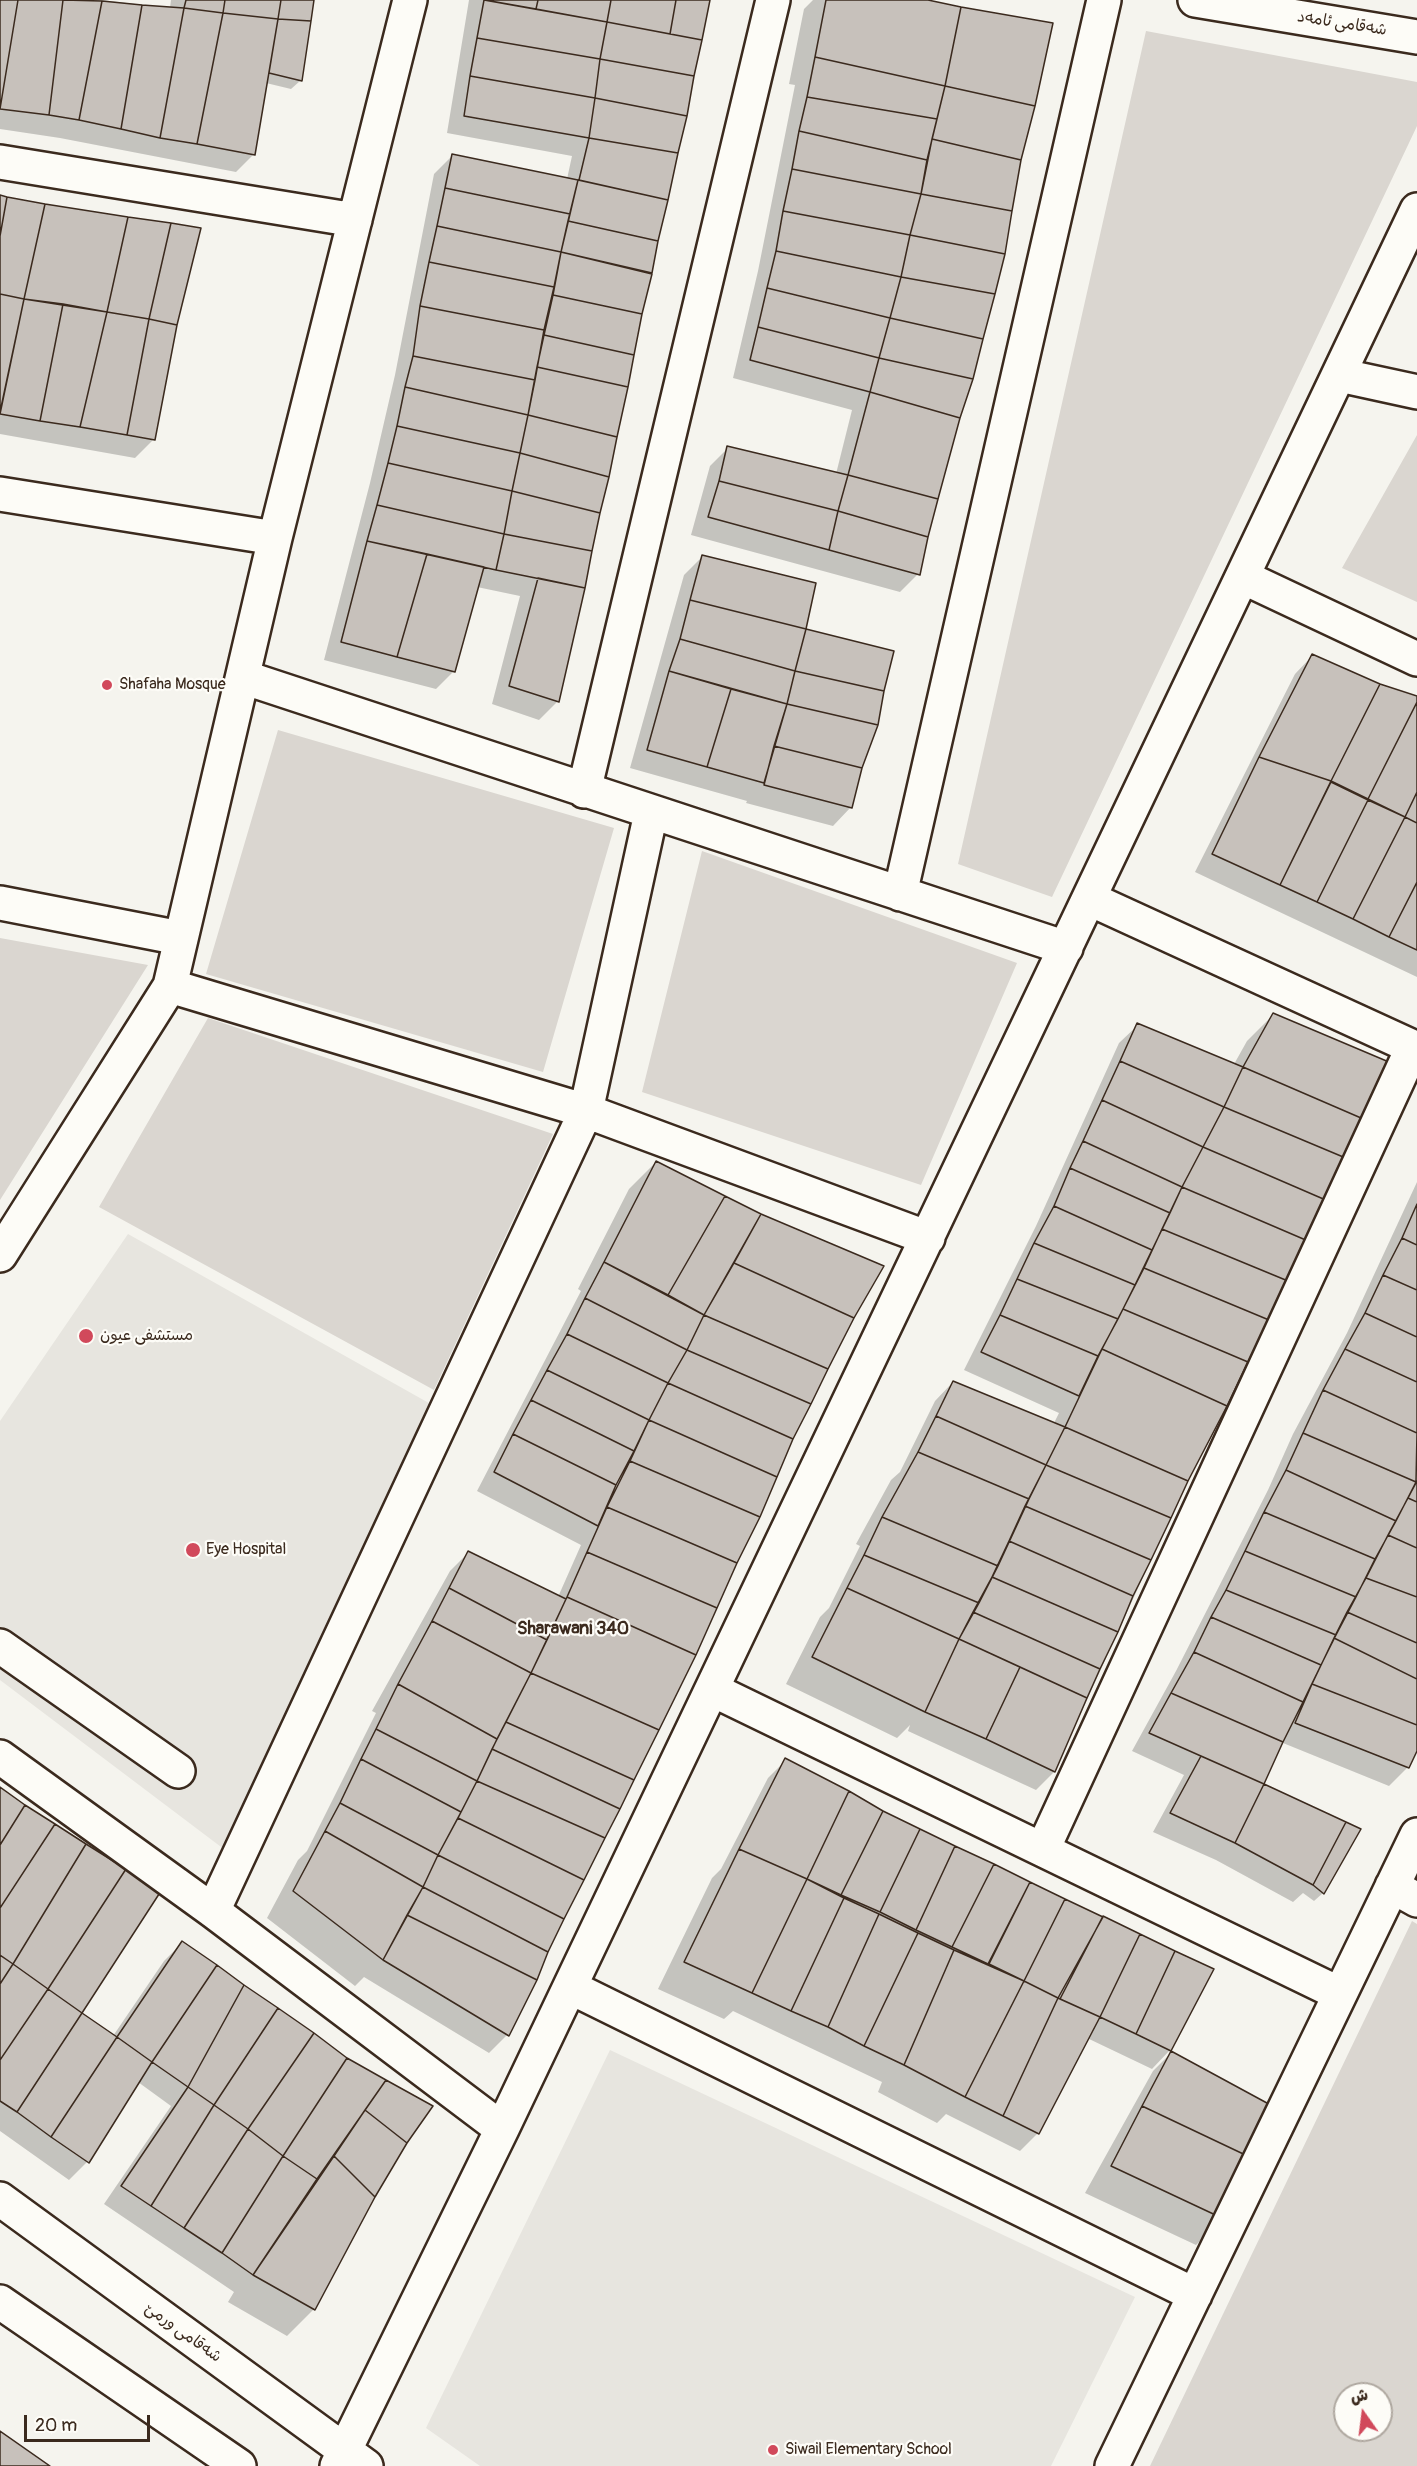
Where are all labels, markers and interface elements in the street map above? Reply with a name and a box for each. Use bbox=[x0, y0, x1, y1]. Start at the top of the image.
street label: شەقامی ئامەد bbox=[1296, 7, 1388, 41]
place label: Shafaha Mosque bbox=[119, 675, 226, 695]
marker: Shafaha Mosque bbox=[100, 678, 114, 692]
place label: مستشفى عيون bbox=[100, 1326, 193, 1346]
marker: مستشفى عيون bbox=[77, 1327, 95, 1345]
place label: Eye Hospital bbox=[206, 1540, 286, 1560]
marker: Eye Hospital bbox=[184, 1541, 202, 1559]
district label: Sharawani 340 bbox=[517, 1618, 629, 1640]
street label: شەقامی ورمێ bbox=[141, 2299, 225, 2367]
north arrow bbox=[1333, 2382, 1393, 2442]
text: ش bbox=[1348, 2385, 1370, 2408]
scale bar bbox=[27, 2403, 153, 2441]
text: 20 m bbox=[35, 2414, 77, 2437]
place label: Siwail Elementary School bbox=[785, 2440, 952, 2460]
marker: Siwail Elementary School bbox=[766, 2443, 780, 2457]

